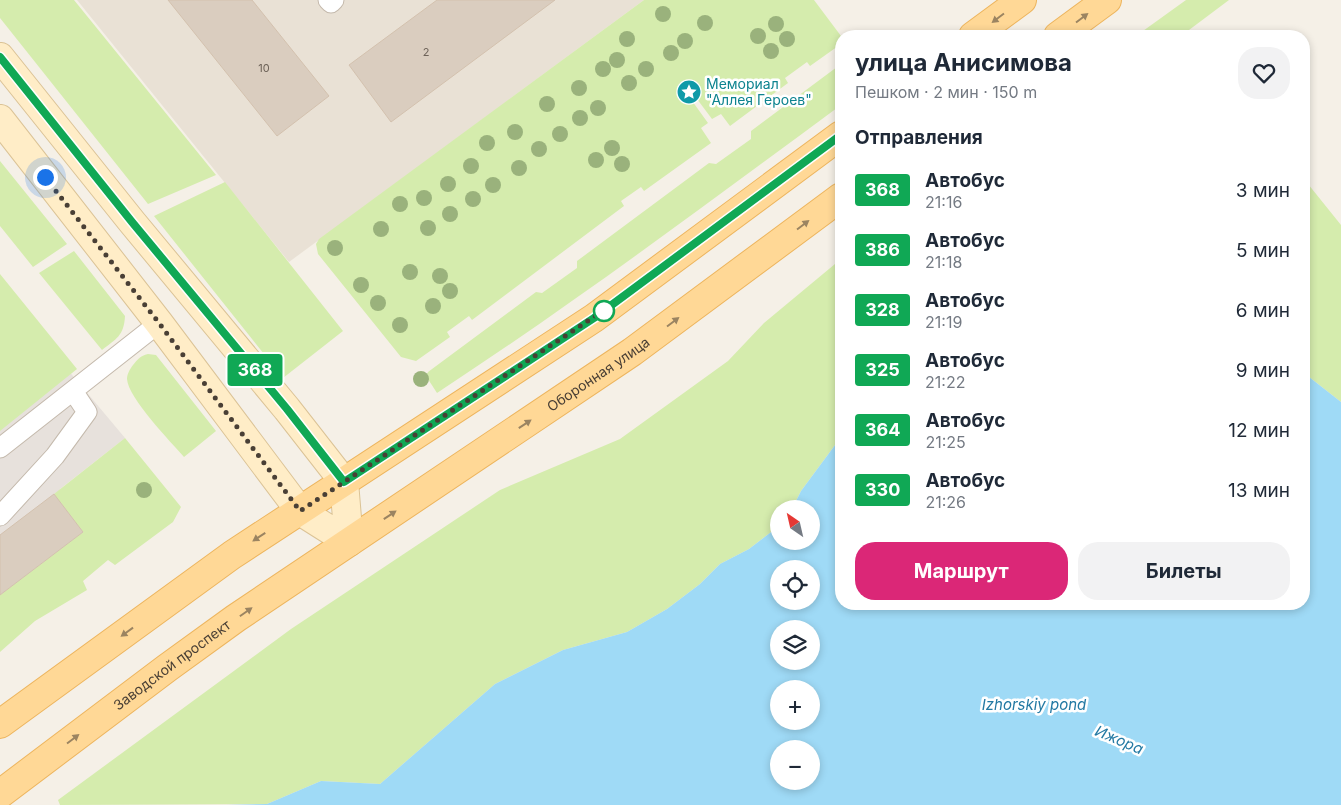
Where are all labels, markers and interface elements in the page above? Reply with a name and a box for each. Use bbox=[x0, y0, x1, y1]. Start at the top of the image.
one-way arrow bbox=[991, 13, 1005, 23]
one-way arrow bbox=[1075, 13, 1089, 23]
house number: 2 bbox=[423, 45, 429, 59]
button: heart bbox=[1238, 47, 1290, 99]
text: улица Анисимова bbox=[855, 48, 1072, 77]
house number: 10 bbox=[258, 61, 270, 75]
place label: Мемориал "Аллея Героев" bbox=[706, 75, 812, 108]
place icon: Мемориал "Аллея Героев" bbox=[676, 79, 702, 105]
text: Пешком · 2 мин · 150 m bbox=[855, 82, 1037, 102]
text: Отправления bbox=[855, 126, 983, 149]
your location bbox=[33, 165, 58, 190]
text: Автобус bbox=[925, 169, 1005, 192]
text: 368 bbox=[865, 179, 900, 200]
text: 3 мин bbox=[1236, 179, 1290, 202]
text: 21:16 bbox=[925, 192, 962, 212]
one-way arrow bbox=[796, 220, 810, 230]
text: Автобус bbox=[925, 229, 1005, 252]
text: 386 bbox=[865, 239, 900, 260]
text: 5 мин bbox=[1236, 239, 1290, 262]
text: 21:18 bbox=[925, 252, 962, 272]
text: Автобус bbox=[925, 289, 1005, 312]
text: 328 bbox=[865, 299, 900, 320]
text: 6 мин bbox=[1236, 299, 1290, 322]
unlabelled marker bbox=[593, 300, 615, 322]
text: 21:19 bbox=[925, 312, 962, 332]
one-way arrow bbox=[666, 317, 680, 327]
street label: Оборонная улица bbox=[543, 333, 653, 415]
text: Автобус bbox=[925, 349, 1005, 372]
line badge: 368 bbox=[226, 354, 284, 386]
text: 368 bbox=[237, 359, 273, 380]
text: 325 bbox=[865, 359, 900, 380]
text: 9 мин bbox=[1236, 359, 1290, 382]
text: 21:22 bbox=[925, 372, 965, 392]
text: Автобус bbox=[925, 409, 1005, 432]
one-way arrow bbox=[518, 419, 532, 429]
text: 364 bbox=[865, 419, 900, 440]
text: 12 мин bbox=[1228, 419, 1290, 442]
text: 21:25 bbox=[925, 432, 966, 452]
text: Автобус bbox=[925, 469, 1005, 492]
text: 330 bbox=[865, 479, 900, 500]
text: 13 мин bbox=[1228, 479, 1290, 502]
text: 21:26 bbox=[925, 492, 966, 512]
north arrow bbox=[770, 500, 820, 550]
map controls bbox=[770, 500, 820, 790]
one-way arrow bbox=[383, 510, 397, 519]
one-way arrow bbox=[253, 533, 266, 542]
button: Маршрут bbox=[855, 542, 1068, 600]
button: Билеты bbox=[1078, 542, 1290, 600]
button: locate bbox=[770, 560, 820, 610]
one-way arrow bbox=[239, 607, 253, 617]
street label: Заводской проспект bbox=[110, 616, 234, 713]
button: layers bbox=[770, 620, 820, 670]
one-way arrow bbox=[120, 627, 134, 637]
button: + bbox=[770, 680, 820, 730]
water label: Izhorskiy pond bbox=[982, 695, 1087, 714]
water label: Ижора bbox=[1092, 721, 1146, 758]
one-way arrow bbox=[66, 734, 80, 744]
button: − bbox=[770, 740, 820, 790]

